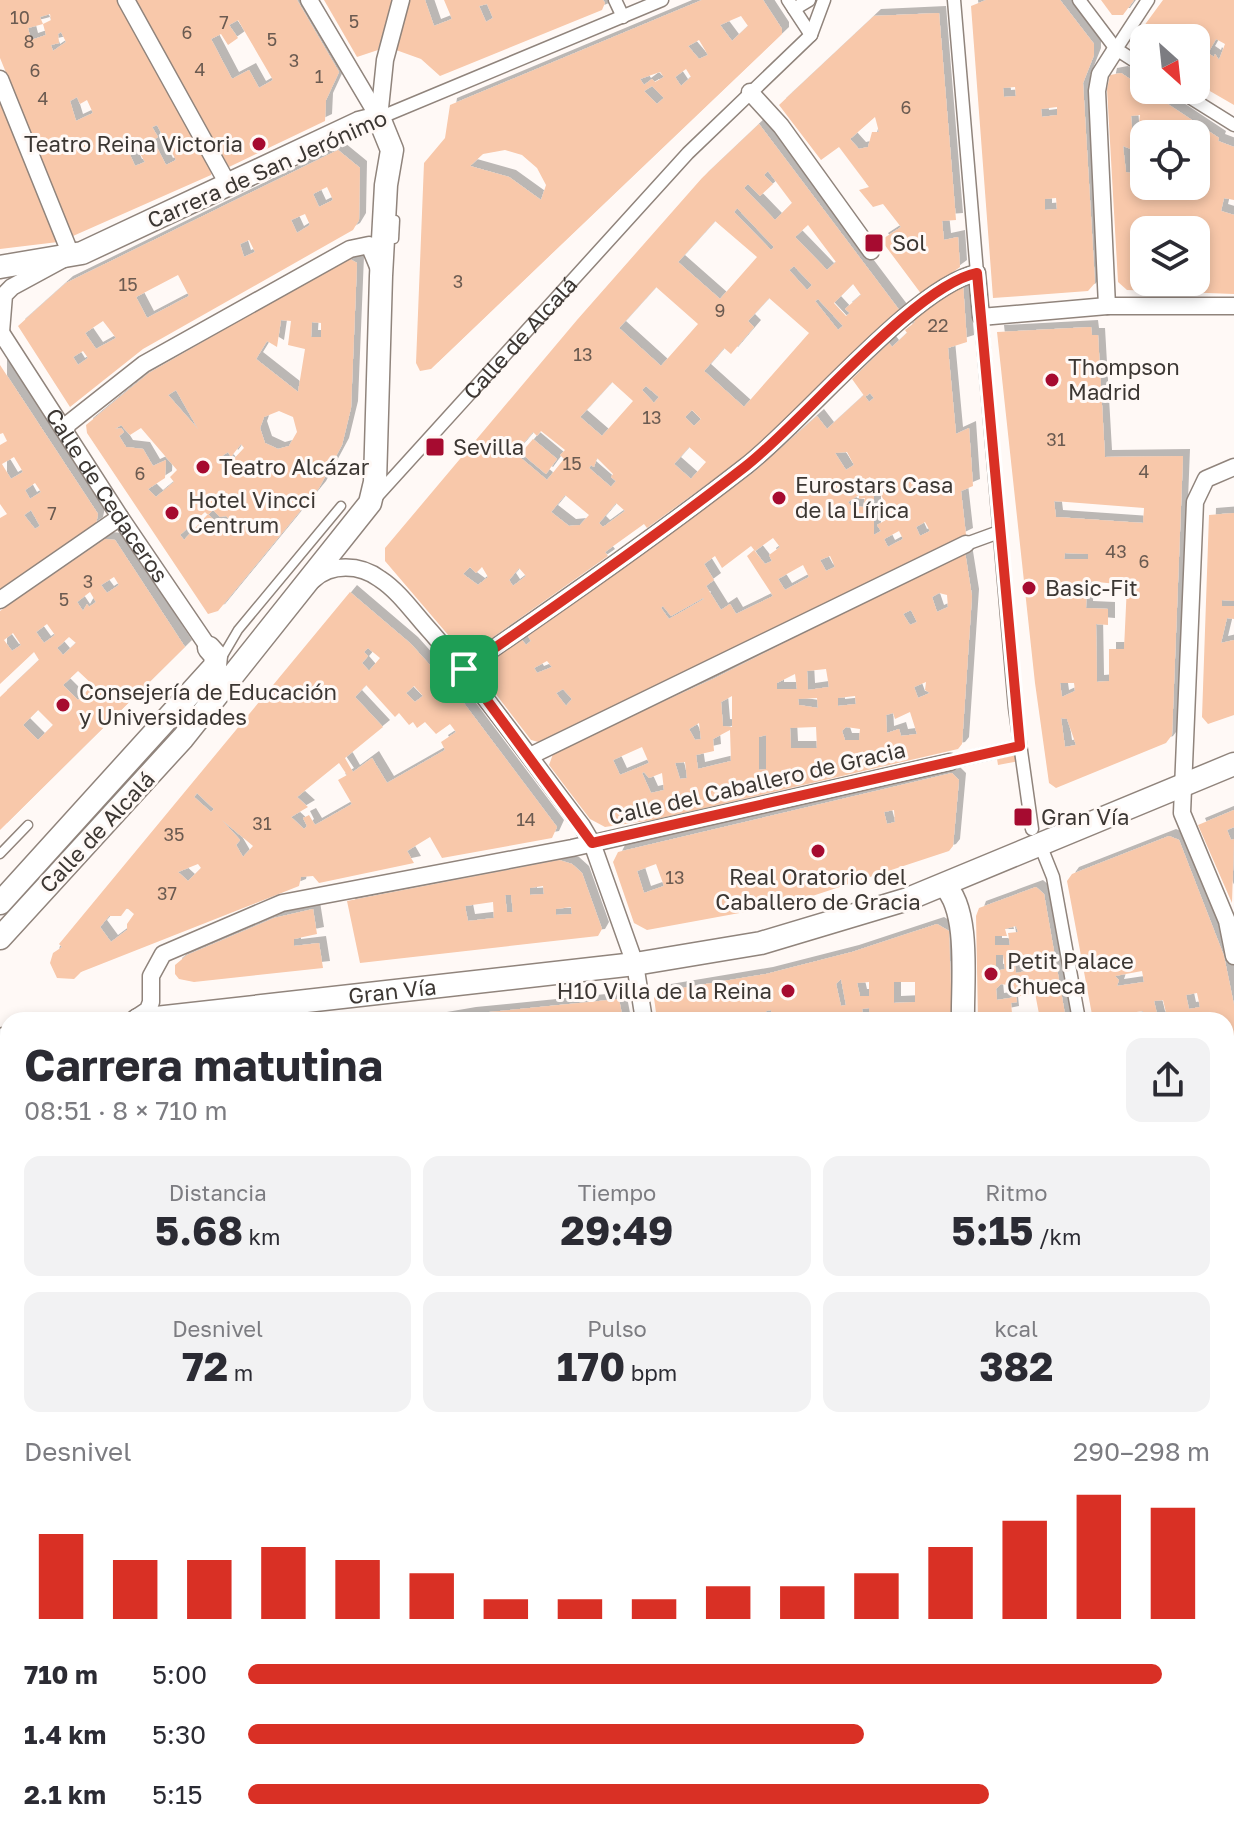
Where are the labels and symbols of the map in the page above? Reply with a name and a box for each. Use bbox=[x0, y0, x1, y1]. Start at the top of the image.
house number: 10 bbox=[10, 6, 30, 28]
house number: 5 bbox=[349, 10, 359, 32]
house number: 7 bbox=[219, 11, 229, 33]
house number: 6 bbox=[182, 21, 192, 43]
north arrow bbox=[1130, 24, 1210, 104]
house number: 5 bbox=[267, 28, 277, 50]
house number: 8 bbox=[24, 30, 34, 52]
house number: 3 bbox=[289, 49, 299, 71]
house number: 4 bbox=[195, 58, 206, 80]
house number: 6 bbox=[30, 59, 40, 81]
house number: 1 bbox=[315, 65, 324, 87]
house number: 4 bbox=[38, 87, 49, 109]
house number: 6 bbox=[901, 96, 911, 118]
street label: Carrera de San Jerónimo bbox=[143, 103, 391, 234]
place label: Teatro Reina Victoria bbox=[24, 130, 243, 157]
marker: Teatro Reina Victoria bbox=[250, 135, 268, 153]
place label: Sol bbox=[892, 229, 926, 256]
marker: Sol bbox=[863, 232, 885, 254]
house number: 3 bbox=[453, 270, 463, 292]
street label: Calle de Alcalá bbox=[457, 271, 582, 405]
house number: 15 bbox=[118, 273, 138, 295]
house number: 9 bbox=[715, 299, 725, 321]
house number: 22 bbox=[928, 314, 948, 336]
house number: 13 bbox=[573, 343, 593, 365]
place label: Thompson Madrid bbox=[1068, 353, 1180, 405]
marker: Thompson Madrid bbox=[1043, 371, 1061, 389]
street label: Calle de Cedaceros bbox=[40, 403, 174, 587]
house number: 13 bbox=[642, 406, 662, 428]
house number: 31 bbox=[1046, 428, 1066, 450]
place label: Sevilla bbox=[453, 433, 524, 460]
marker: Sevilla bbox=[424, 436, 446, 458]
house number: 15 bbox=[562, 452, 582, 474]
place label: Teatro Alcázar bbox=[219, 453, 370, 480]
marker: Teatro Alcázar bbox=[194, 458, 212, 476]
house number: 4 bbox=[1139, 460, 1150, 482]
house number: 6 bbox=[135, 462, 145, 484]
place label: Eurostars Casa de la Lírica bbox=[795, 471, 953, 523]
place label: Hotel Vincci Centrum bbox=[188, 486, 316, 538]
marker: Eurostars Casa de la Lírica bbox=[770, 489, 788, 507]
house number: 7 bbox=[47, 502, 57, 524]
marker: Hotel Vincci Centrum bbox=[163, 504, 181, 522]
house number: 43 bbox=[1105, 540, 1127, 562]
house number: 6 bbox=[1139, 550, 1149, 572]
house number: 3 bbox=[83, 570, 93, 592]
place label: Basic-Fit bbox=[1045, 574, 1138, 601]
marker: Basic-Fit bbox=[1020, 579, 1038, 597]
house number: 5 bbox=[59, 588, 69, 610]
pin bbox=[430, 635, 498, 703]
place label: Consejería de Educación y Universidades bbox=[79, 678, 337, 730]
marker: Consejería de Educación y Universidades bbox=[54, 696, 72, 714]
street label: Calle del Caballero de Gracia bbox=[606, 735, 908, 830]
street label: Calle de Alcalá bbox=[33, 765, 160, 898]
place label: Gran Vía bbox=[1041, 803, 1129, 830]
marker: Gran Vía bbox=[1012, 806, 1034, 828]
house number: 14 bbox=[516, 808, 536, 830]
house number: 31 bbox=[252, 812, 272, 834]
house number: 35 bbox=[164, 823, 184, 845]
marker: Real Oratorio del Caballero de Gracia bbox=[809, 842, 827, 860]
place label: Real Oratorio del Caballero de Gracia bbox=[715, 863, 921, 915]
house number: 13 bbox=[665, 866, 685, 888]
house number: 37 bbox=[157, 882, 177, 904]
place label: Petit Palace Chueca bbox=[1007, 947, 1134, 999]
marker: Petit Palace Chueca bbox=[982, 965, 1000, 983]
street label: Gran Vía bbox=[347, 972, 438, 1009]
place label: H10 Villa de la Reina bbox=[557, 977, 772, 1004]
marker: H10 Villa de la Reina bbox=[779, 982, 797, 1000]

